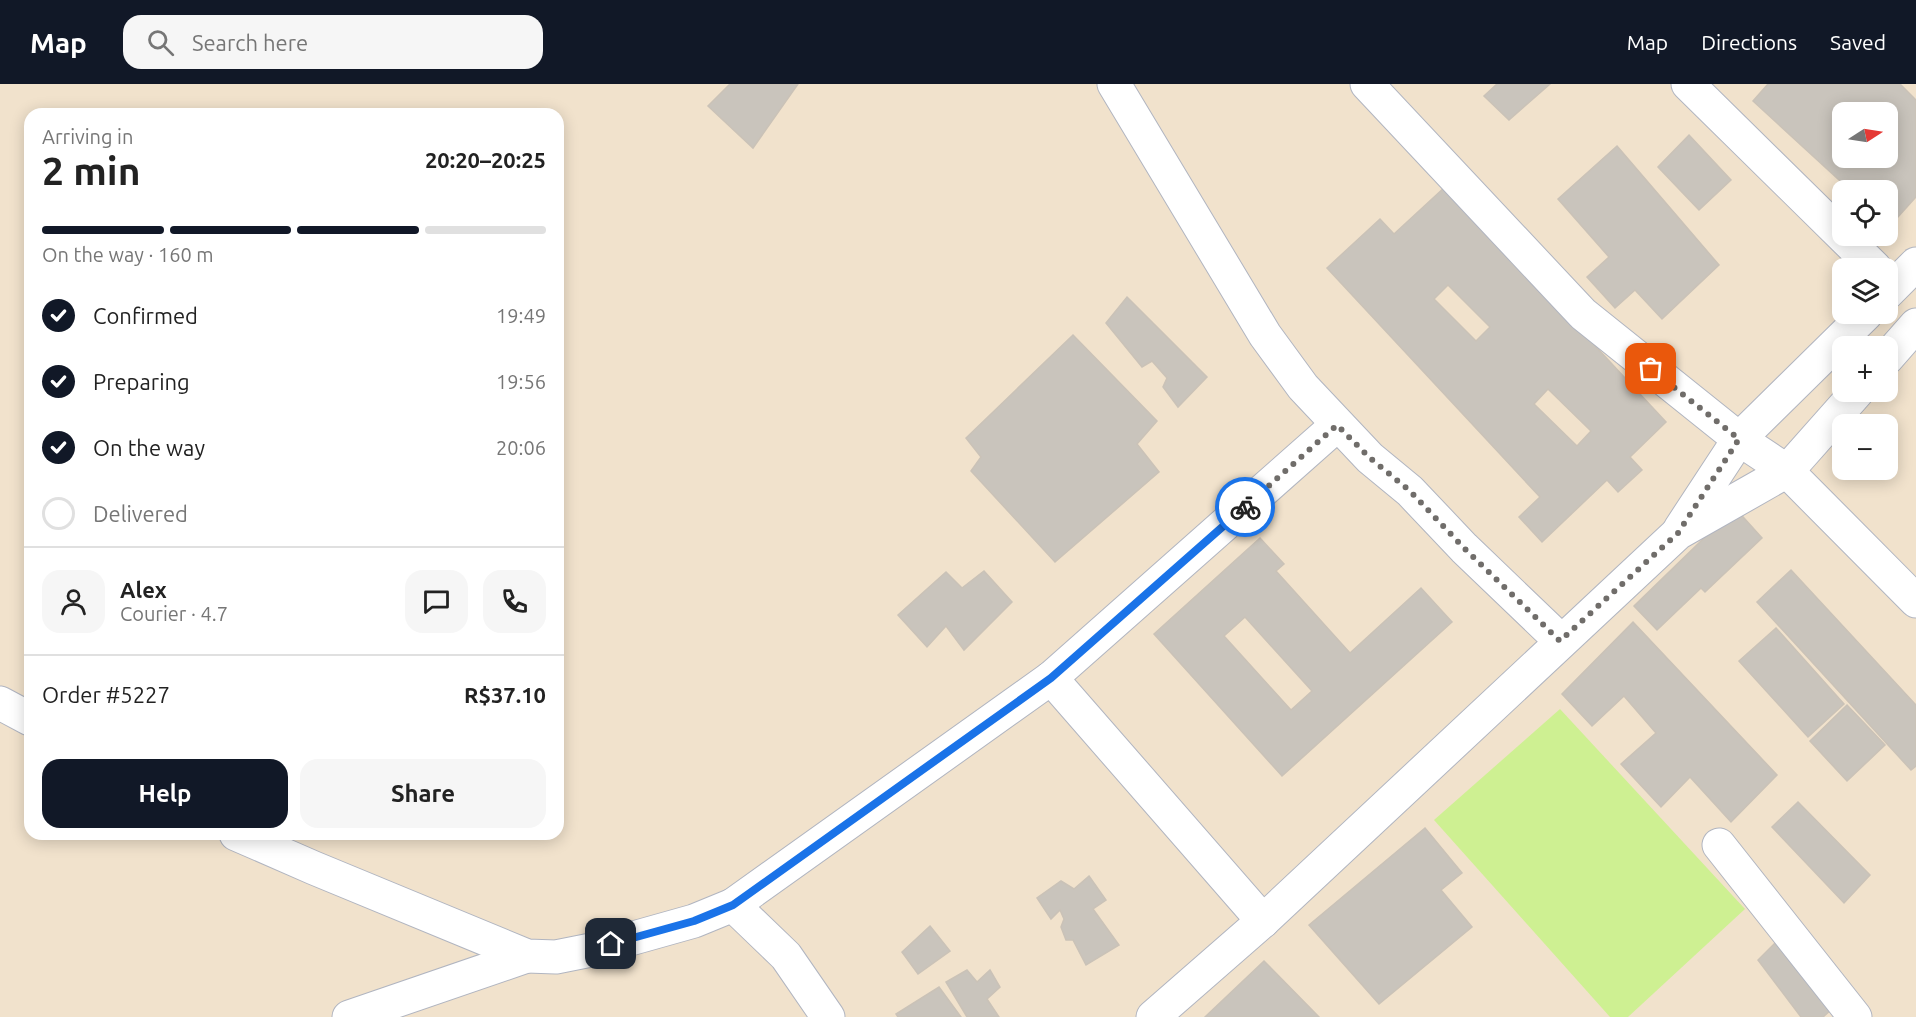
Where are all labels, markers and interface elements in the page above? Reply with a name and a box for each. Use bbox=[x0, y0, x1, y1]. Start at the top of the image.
search box bbox=[123, 15, 543, 69]
icon: search bbox=[144, 26, 177, 59]
text: Map bbox=[30, 27, 87, 58]
text: Search here bbox=[192, 30, 308, 55]
text: Map bbox=[1627, 30, 1668, 54]
text: Directions bbox=[1701, 30, 1797, 54]
text: Saved bbox=[1830, 30, 1886, 54]
north arrow bbox=[1832, 102, 1898, 168]
map controls bbox=[1832, 102, 1898, 480]
text: Arriving in bbox=[42, 125, 133, 148]
text: 20:20–20:25 bbox=[425, 147, 546, 172]
text: 2 min bbox=[42, 149, 141, 192]
button: locate bbox=[1832, 180, 1898, 246]
text: On the way · 160 m bbox=[42, 243, 214, 266]
button: layers bbox=[1832, 258, 1898, 324]
icon: check bbox=[42, 299, 75, 332]
text: Confirmed bbox=[93, 303, 198, 328]
text: 19:49 bbox=[496, 304, 546, 327]
button: + bbox=[1832, 336, 1898, 402]
pin bbox=[1625, 343, 1676, 394]
icon: bag bbox=[1634, 352, 1667, 385]
icon: check bbox=[42, 365, 75, 398]
text: Preparing bbox=[93, 369, 190, 394]
text: 19:56 bbox=[496, 370, 546, 393]
button: − bbox=[1832, 414, 1898, 480]
icon: check bbox=[42, 431, 75, 464]
text: On the way bbox=[93, 435, 205, 460]
text: 20:06 bbox=[496, 436, 546, 459]
courier bbox=[1215, 477, 1275, 537]
icon: bike bbox=[1229, 491, 1262, 524]
text: Delivered bbox=[93, 501, 188, 526]
button: person bbox=[42, 570, 105, 633]
button: chat bbox=[405, 570, 468, 633]
button: phone bbox=[483, 570, 546, 633]
text: Alex bbox=[120, 577, 167, 602]
text: Courier · 4.7 bbox=[120, 602, 228, 625]
text: Order #5227 bbox=[42, 682, 170, 707]
text: R$37.10 bbox=[464, 682, 546, 707]
button: Help bbox=[42, 759, 288, 828]
button: Share bbox=[300, 759, 546, 828]
pin bbox=[585, 918, 636, 969]
icon: home bbox=[594, 927, 627, 960]

